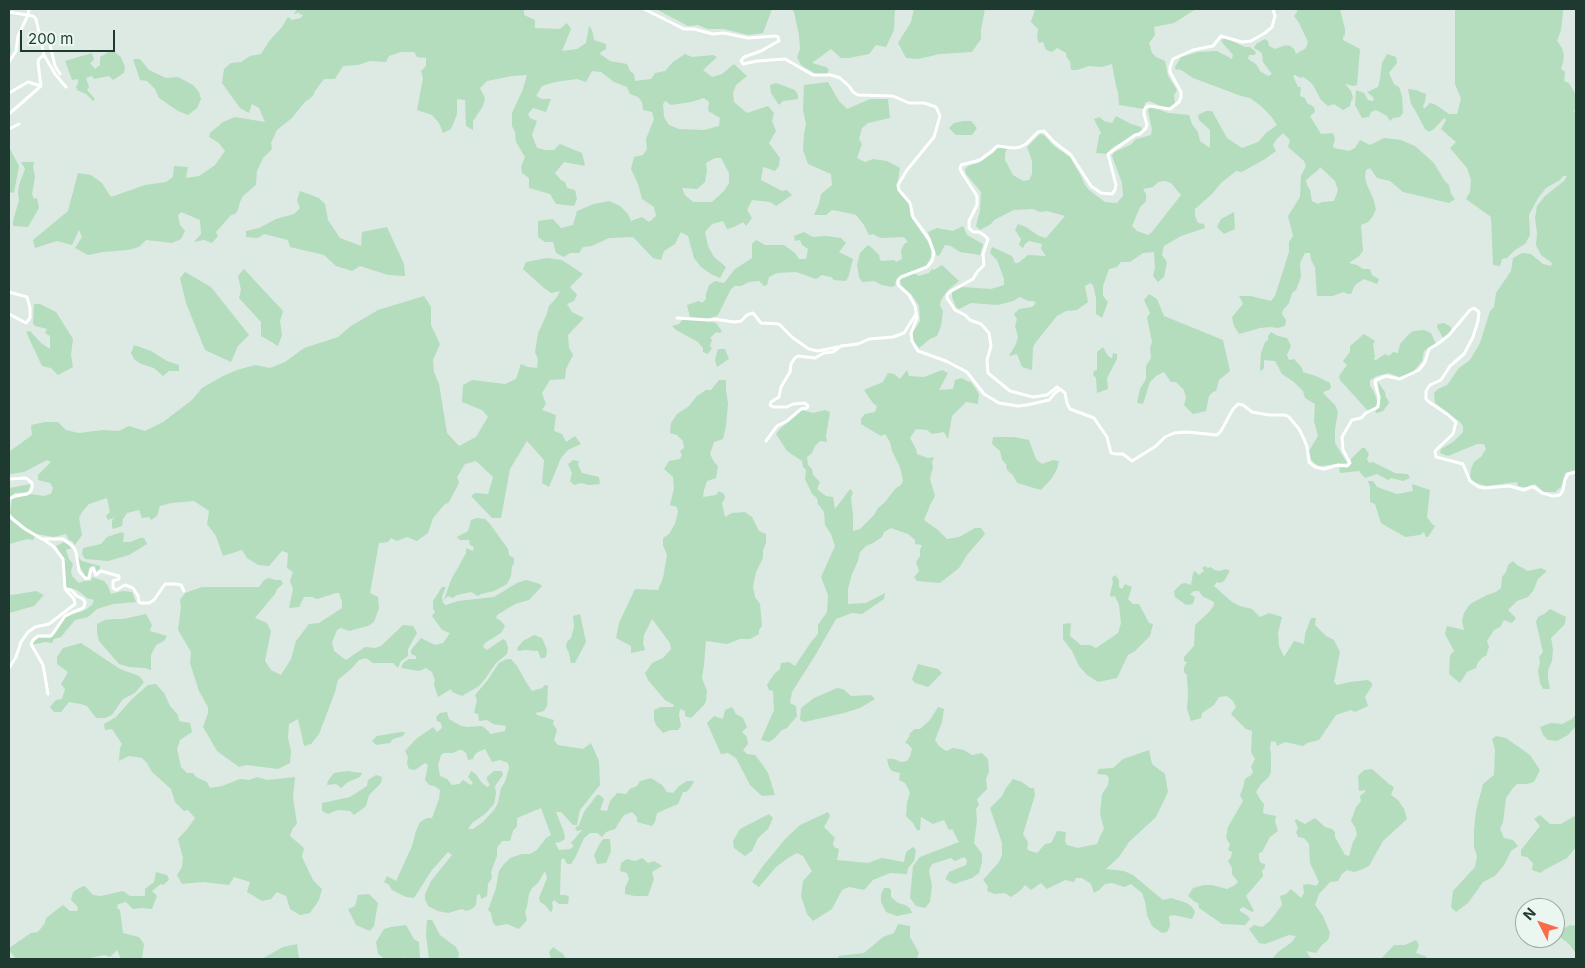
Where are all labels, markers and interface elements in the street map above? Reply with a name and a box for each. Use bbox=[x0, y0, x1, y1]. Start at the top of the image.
scale bar bbox=[22, 20, 118, 52]
text: 200 m bbox=[28, 29, 73, 48]
north arrow bbox=[1515, 898, 1565, 948]
text: N bbox=[1519, 904, 1539, 923]

